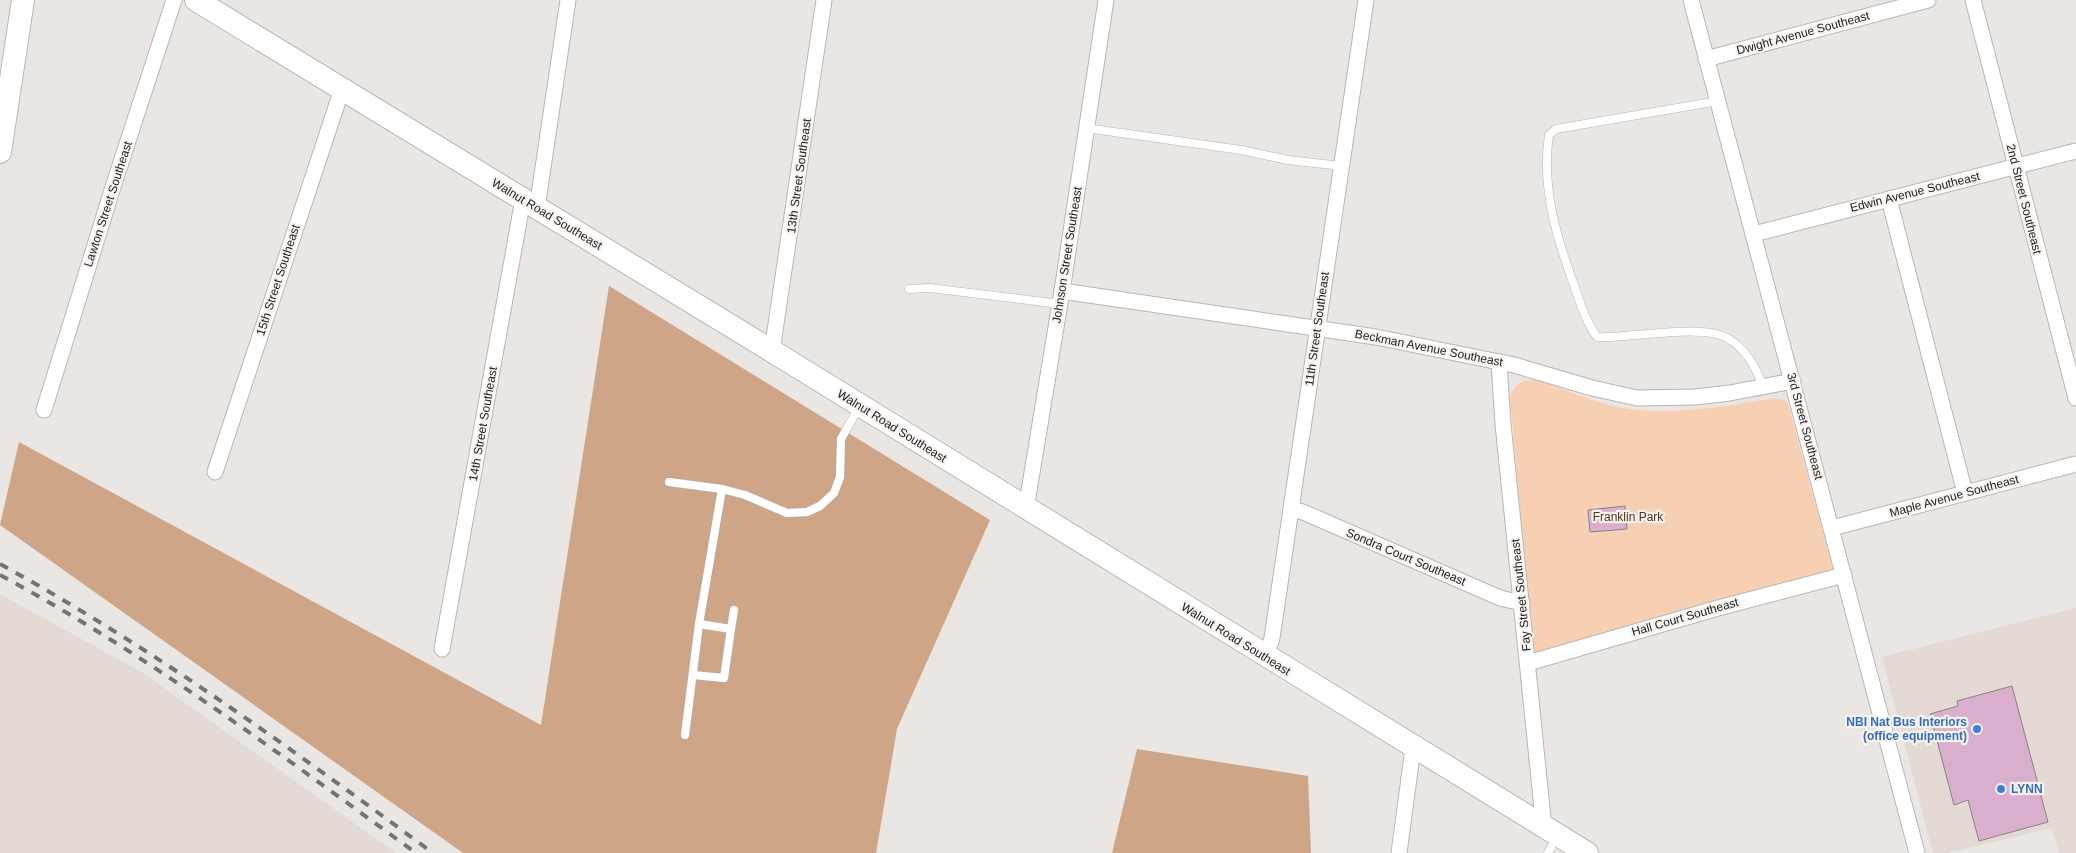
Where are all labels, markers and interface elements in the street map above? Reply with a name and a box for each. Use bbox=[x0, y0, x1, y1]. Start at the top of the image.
street label: Dwight Avenue Southeast bbox=[1735, 8, 1872, 58]
street label: 13th Street Southeast bbox=[784, 117, 814, 234]
street label: Lawton Street Southeast bbox=[81, 139, 135, 269]
street label: 2nd Street Southeast bbox=[2004, 143, 2045, 256]
street label: Edwin Avenue Southeast bbox=[1849, 169, 1982, 215]
street label: Walnut Road Southeast bbox=[489, 175, 605, 253]
street label: Johnson Street Southeast bbox=[1049, 185, 1085, 324]
street label: 15th Street Southeast bbox=[253, 222, 303, 337]
street label: 11th Street Southeast bbox=[1302, 270, 1332, 387]
street label: Beckman Avenue Southeast bbox=[1354, 327, 1505, 369]
street label: 14th Street Southeast bbox=[466, 365, 500, 482]
street label: 3rd Street Southeast bbox=[1784, 371, 1826, 482]
street label: Walnut Road Southeast bbox=[835, 387, 950, 466]
street label: Maple Avenue Southeast bbox=[1888, 472, 2021, 520]
park label: Franklin Park bbox=[1593, 510, 1664, 524]
street label: Sondra Court Southeast bbox=[1344, 525, 1469, 589]
street label: Fay Street Southeast bbox=[1508, 538, 1534, 652]
street label: Hall Court Southeast bbox=[1630, 595, 1741, 639]
street label: Walnut Road Southeast bbox=[1179, 600, 1294, 679]
place label: NBI Nat Bus Interiors (office equipment) bbox=[1846, 715, 1967, 743]
marker: NBI Nat Bus Interiors (office equipment) bbox=[1971, 723, 1983, 735]
place label: LYNN bbox=[2011, 782, 2043, 796]
marker: LYNN bbox=[1995, 783, 2007, 795]

